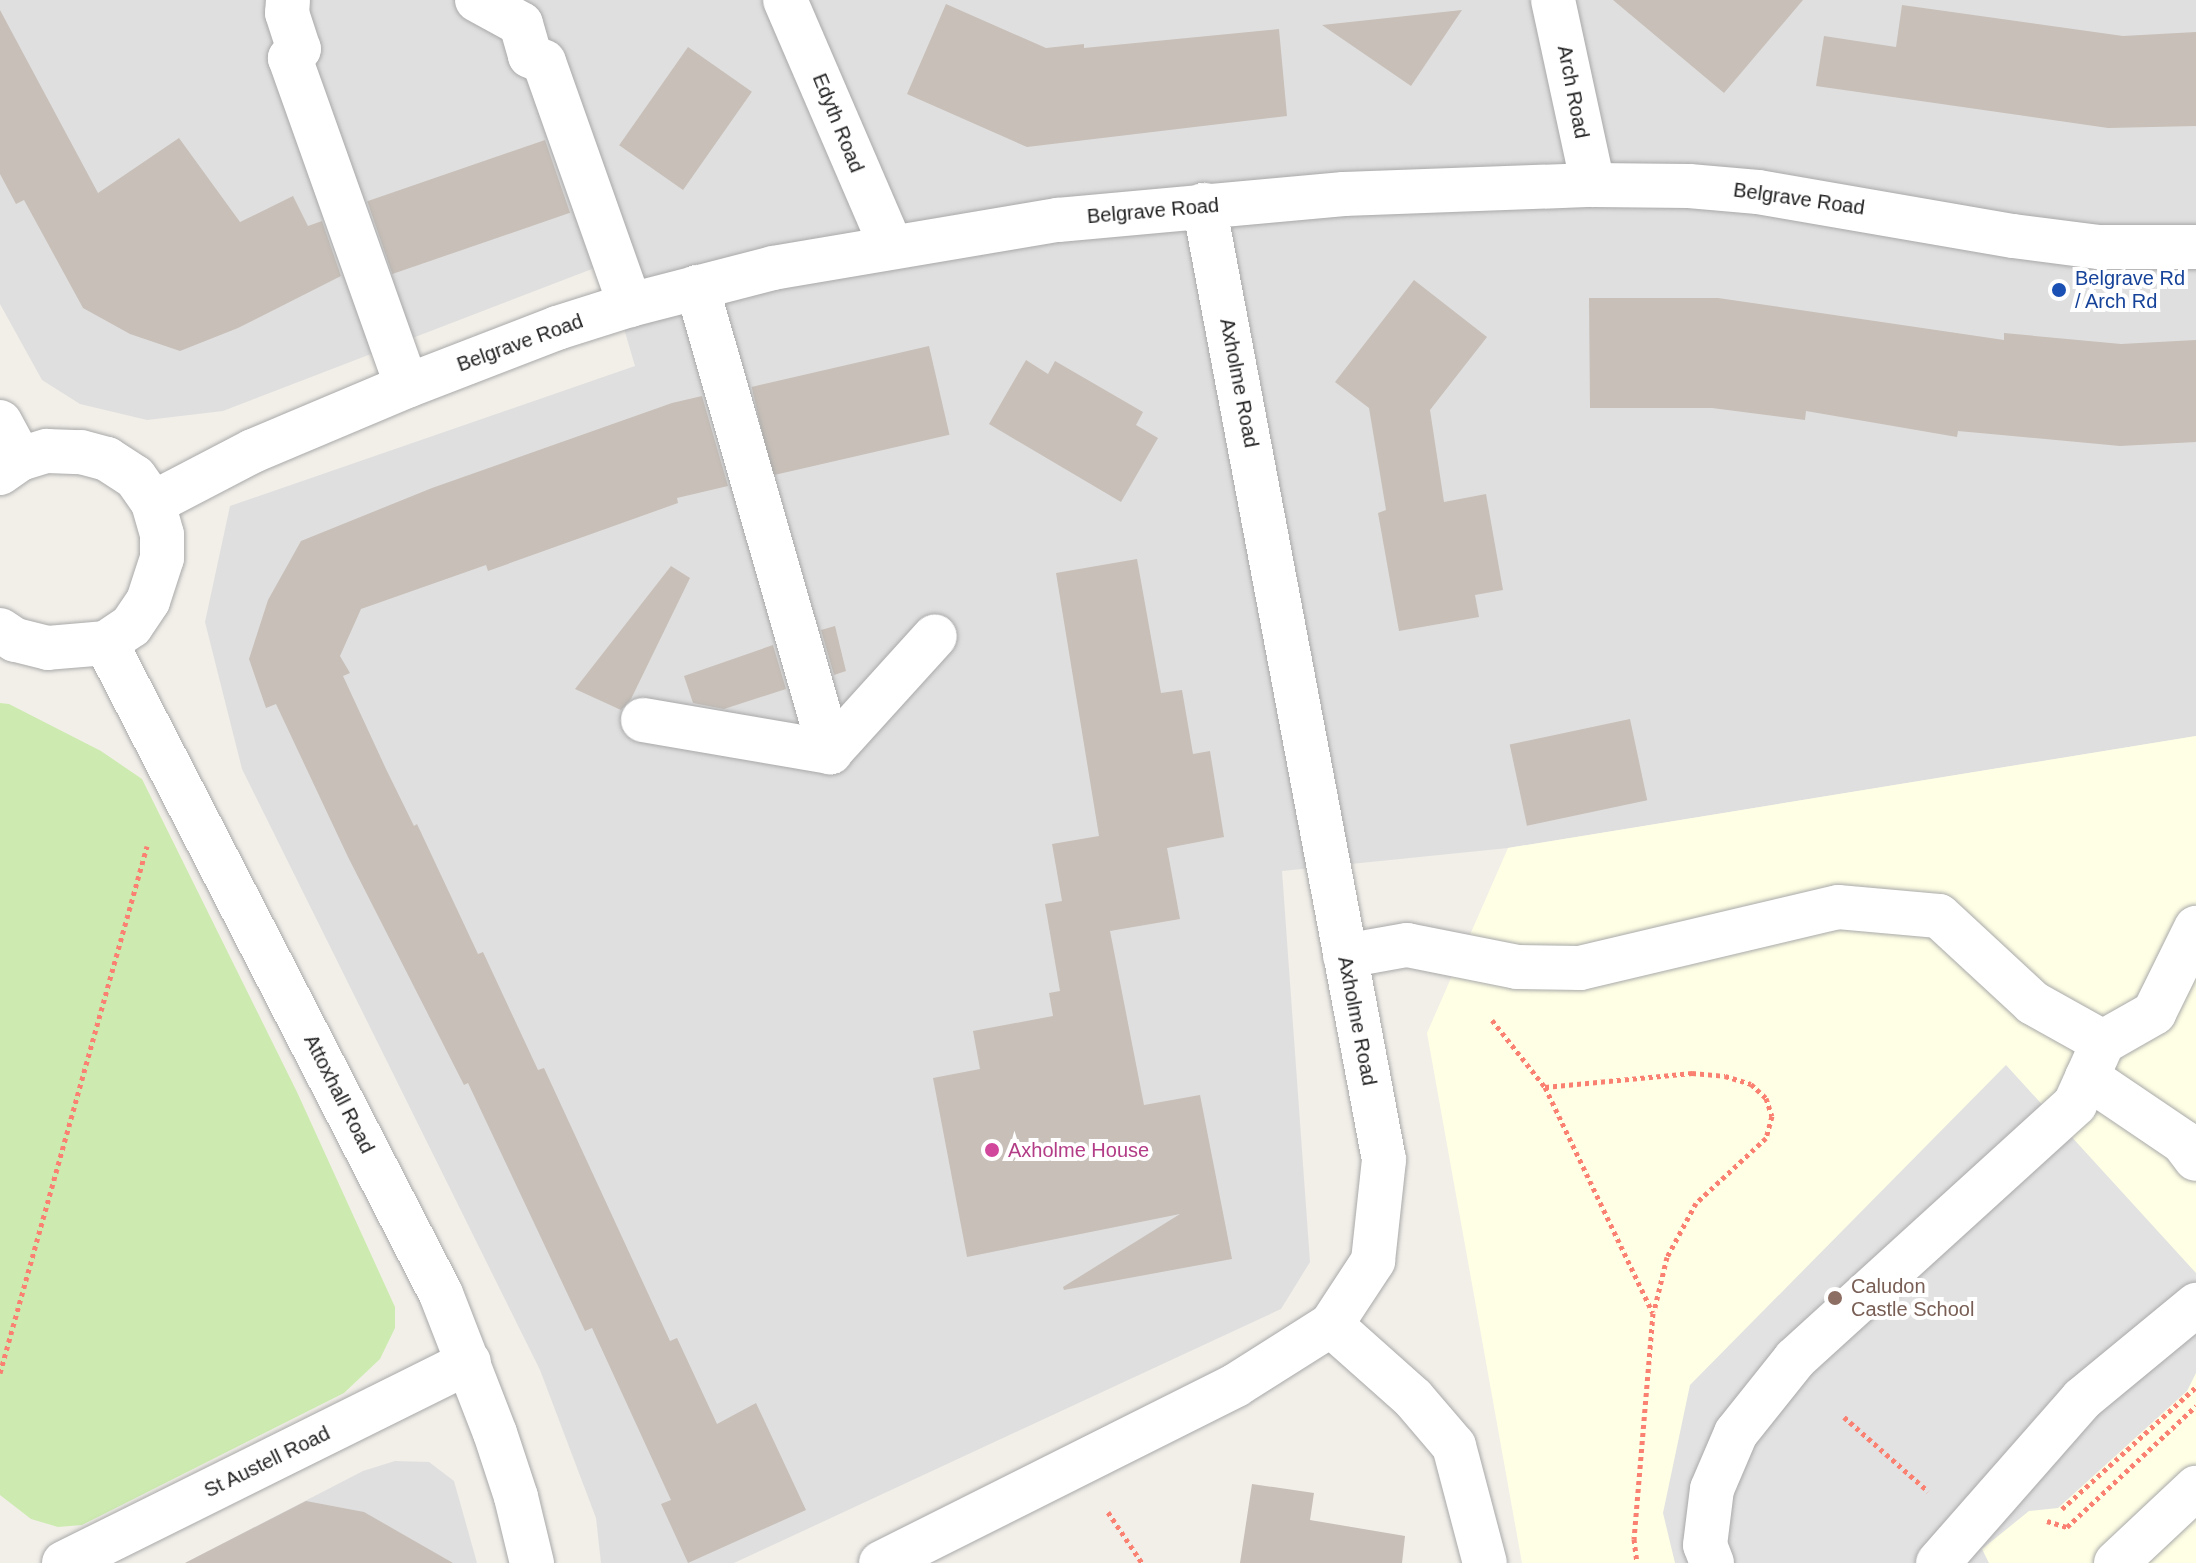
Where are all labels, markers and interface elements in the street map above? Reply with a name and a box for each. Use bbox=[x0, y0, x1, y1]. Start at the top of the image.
street label: Arch Road bbox=[1552, 43, 1594, 141]
street label: Edyth Road bbox=[807, 70, 869, 176]
street label: Belgrave Road bbox=[1732, 178, 1866, 220]
street label: Belgrave Road bbox=[1086, 193, 1220, 229]
place label: Belgrave Rd / Arch Rd bbox=[2075, 266, 2185, 313]
marker: Belgrave Rd / Arch Rd bbox=[2050, 281, 2068, 299]
street label: Belgrave Road bbox=[454, 309, 586, 377]
street label: Axholme Road bbox=[1215, 316, 1263, 450]
street label: Axholme Road bbox=[1333, 954, 1381, 1088]
street label: Attoxhall Road bbox=[299, 1031, 379, 1157]
place label: Axholme House bbox=[1008, 1138, 1149, 1162]
marker: Axholme House bbox=[983, 1141, 1001, 1159]
place label: Caludon Castle School bbox=[1851, 1274, 1974, 1321]
marker: Caludon Castle School bbox=[1826, 1289, 1844, 1307]
street label: St Austell Road bbox=[200, 1421, 334, 1503]

